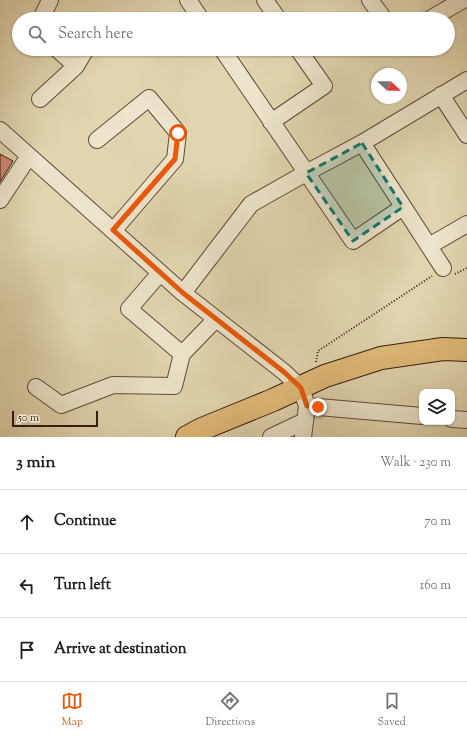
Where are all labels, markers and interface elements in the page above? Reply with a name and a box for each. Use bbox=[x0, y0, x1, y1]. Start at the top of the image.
search box bbox=[12, 12, 455, 56]
icon: search bbox=[26, 23, 48, 45]
text: Search here bbox=[58, 24, 133, 45]
north arrow bbox=[371, 68, 407, 104]
route start bbox=[169, 124, 187, 142]
map controls bbox=[419, 389, 455, 425]
button: layers bbox=[419, 389, 455, 425]
route end bbox=[309, 398, 327, 416]
scale bar bbox=[12, 409, 98, 428]
text: 50 m bbox=[18, 410, 39, 426]
text: 3 min bbox=[16, 451, 55, 475]
text: Walk · 230 m bbox=[380, 454, 451, 472]
icon: ahead bbox=[16, 511, 38, 533]
text: Continue bbox=[54, 511, 116, 532]
text: 70 m bbox=[424, 513, 451, 531]
icon: left bbox=[16, 575, 38, 597]
text: Turn left bbox=[54, 575, 111, 596]
text: 160 m bbox=[420, 577, 451, 595]
icon: arrive bbox=[16, 639, 38, 661]
text: Arrive at destination bbox=[54, 639, 187, 660]
tab: Map bbox=[61, 690, 83, 730]
tab: Directions bbox=[206, 690, 255, 730]
tab: Saved bbox=[378, 690, 406, 730]

